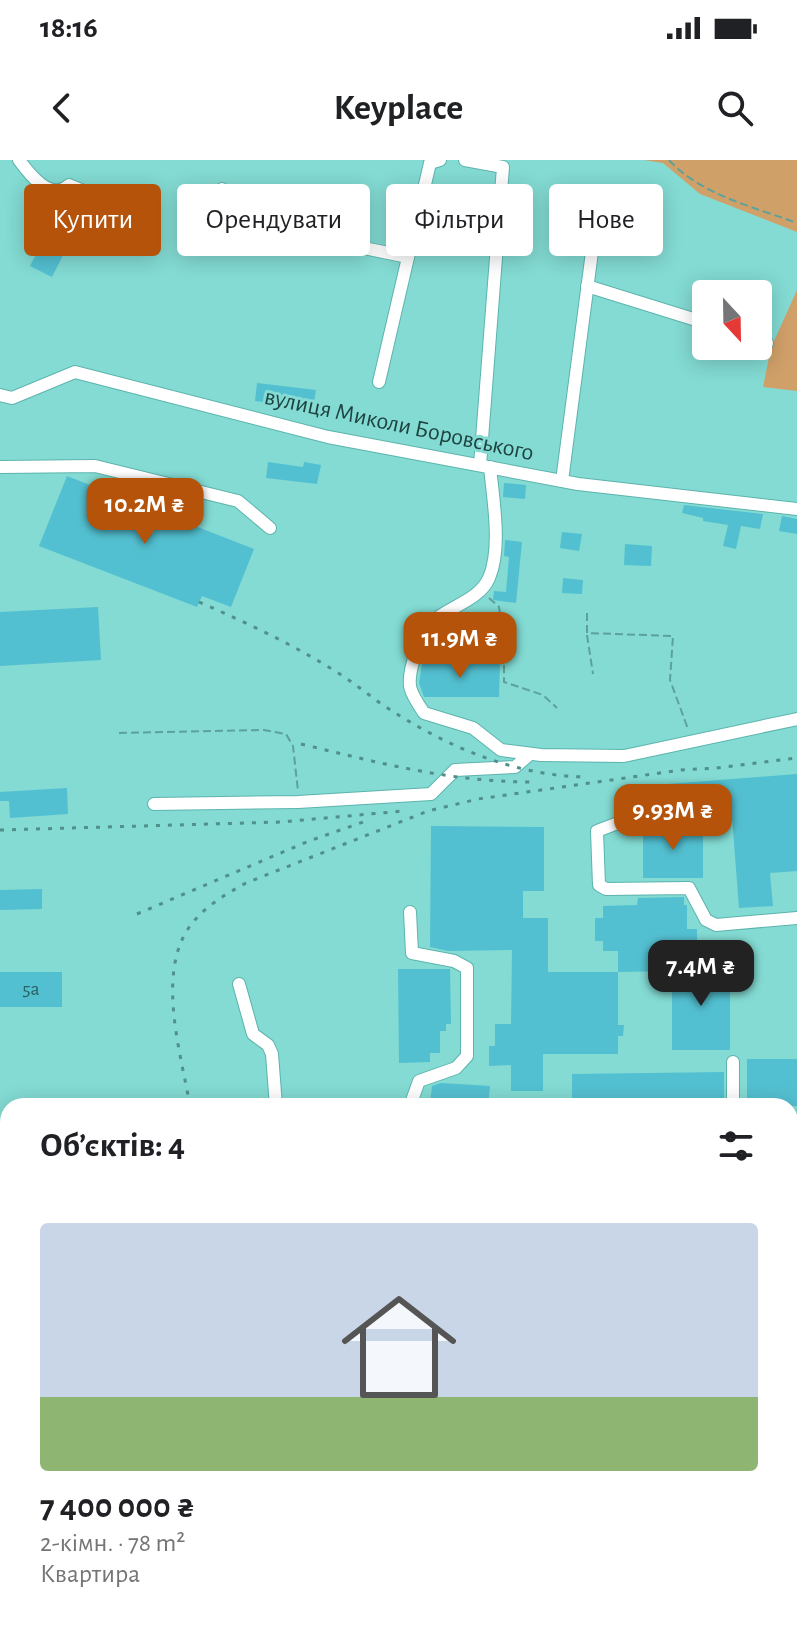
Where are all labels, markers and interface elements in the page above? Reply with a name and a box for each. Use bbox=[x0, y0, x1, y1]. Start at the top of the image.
text: 18:16 bbox=[40, 13, 98, 43]
icon: back bbox=[40, 86, 84, 130]
icon: search bbox=[713, 86, 757, 130]
text: Keyplace bbox=[334, 90, 463, 126]
chip: Купити bbox=[24, 184, 161, 256]
chip: Орендувати bbox=[177, 184, 370, 256]
chip: Фільтри bbox=[386, 184, 533, 256]
chip: Нове bbox=[549, 184, 663, 256]
north arrow bbox=[692, 280, 772, 360]
map controls bbox=[692, 280, 772, 360]
street label: вулиця Миколи Боровського bbox=[262, 385, 536, 465]
pin: 10.2M ₴ bbox=[71, 478, 219, 546]
text: 10.2M ₴ bbox=[105, 491, 185, 517]
pin: 11.9M ₴ bbox=[386, 612, 534, 680]
text: 11.9M ₴ bbox=[422, 625, 498, 651]
pin: 9.93M ₴ bbox=[599, 784, 747, 852]
text: 9.93M ₴ bbox=[632, 797, 714, 823]
pin: 7.4M ₴ bbox=[636, 940, 766, 1008]
text: 7.4M ₴ bbox=[666, 953, 736, 979]
house number: 5а bbox=[22, 979, 40, 999]
icon: filters bbox=[714, 1124, 758, 1168]
text: Об’єктів: 4 bbox=[40, 1129, 185, 1163]
icon: home bbox=[327, 1275, 471, 1419]
text: 7 400 000 ₴ bbox=[40, 1490, 195, 1524]
text: 2-кімн. · 78 m² bbox=[40, 1530, 185, 1556]
text: Квартира bbox=[40, 1561, 140, 1587]

